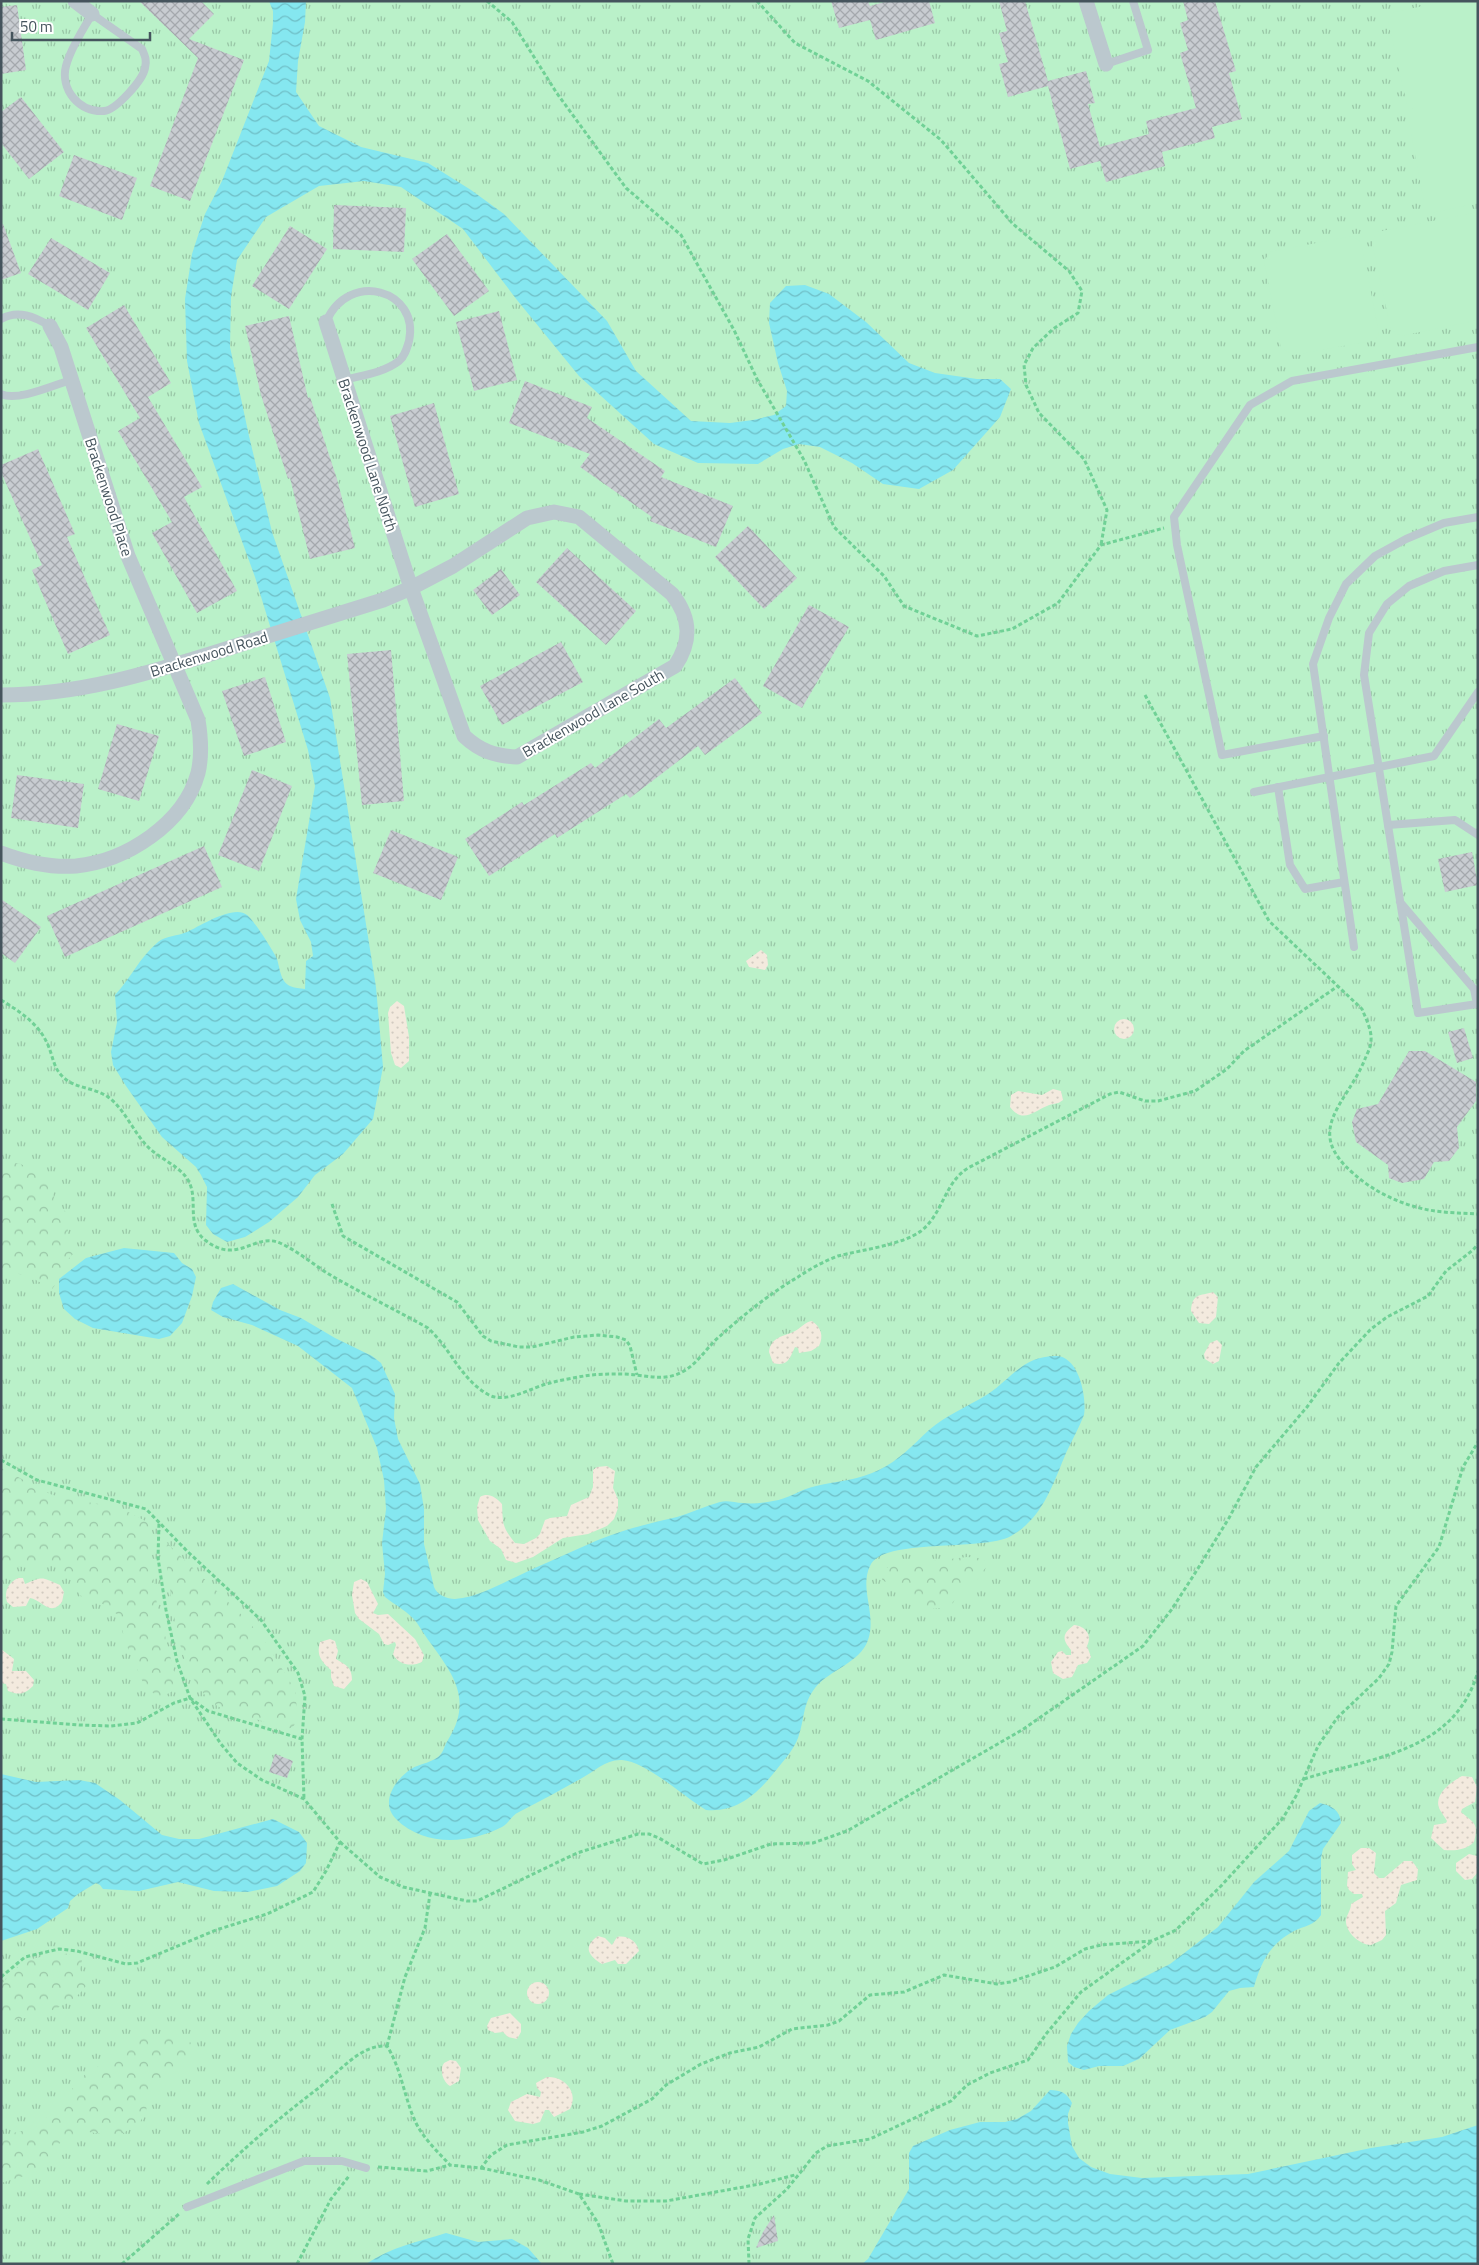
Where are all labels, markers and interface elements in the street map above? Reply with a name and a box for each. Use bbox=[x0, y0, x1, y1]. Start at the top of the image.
scale bar bbox=[12, 10, 150, 42]
text: 50 m bbox=[20, 15, 53, 38]
street label: Brackenwood Lane North bbox=[332, 376, 404, 534]
street label: Brackenwood Place bbox=[79, 435, 139, 559]
street label: Brackenwood Road bbox=[147, 625, 271, 683]
street label: Brackenwood Lane South bbox=[518, 663, 668, 763]

